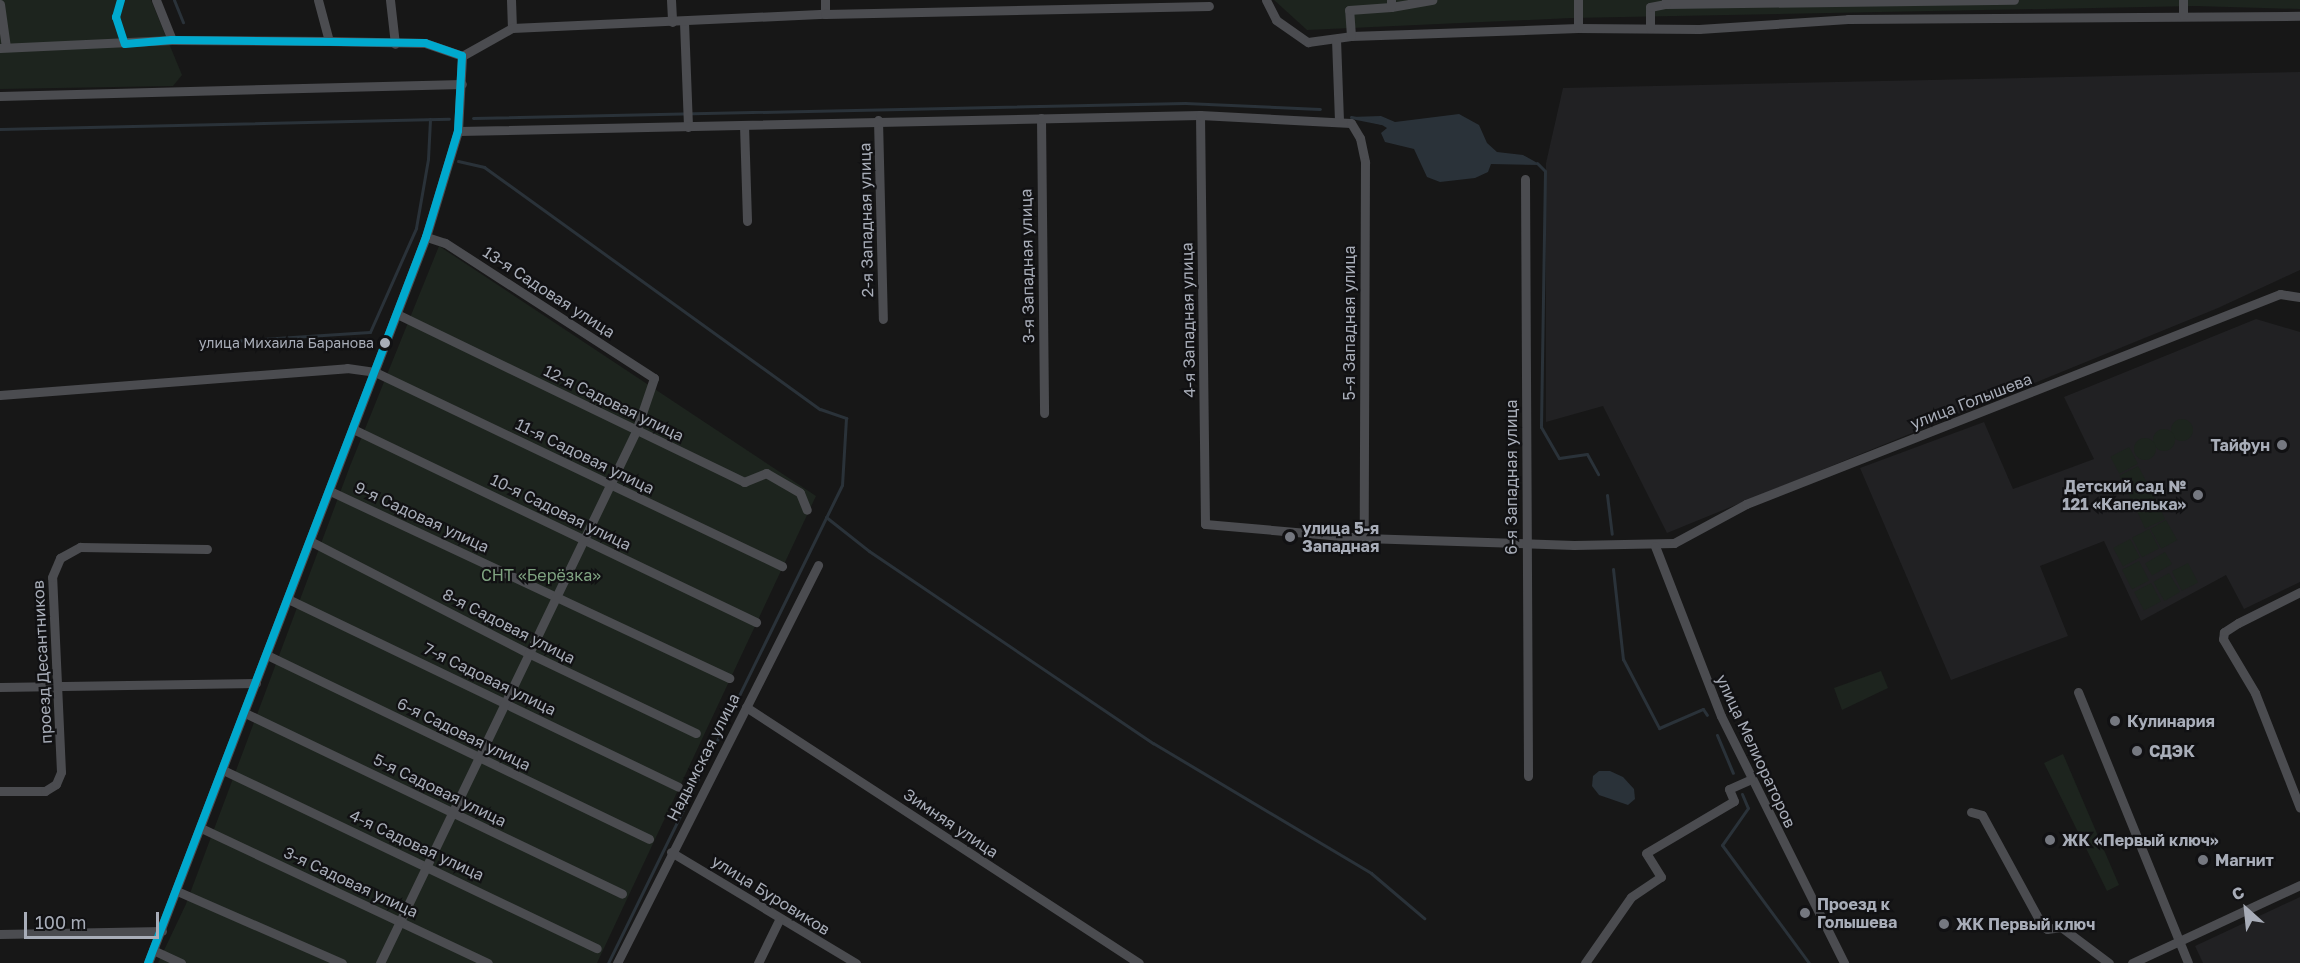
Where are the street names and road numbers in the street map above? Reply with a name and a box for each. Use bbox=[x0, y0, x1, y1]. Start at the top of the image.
street label: 2-я Западная улица bbox=[855, 142, 877, 298]
street label: 3-я Западная улица bbox=[1016, 188, 1038, 344]
street label: 13-я Садовая улица bbox=[479, 242, 619, 342]
street label: 4-я Западная улица bbox=[1177, 242, 1199, 398]
street label: 5-я Западная улица bbox=[1339, 246, 1359, 400]
street label: 12-я Садовая улица bbox=[541, 361, 687, 445]
street label: улица Голышева bbox=[1907, 369, 2035, 433]
street label: 6-я Западная улица bbox=[1501, 399, 1521, 555]
street label: 11-я Садовая улица bbox=[512, 414, 658, 498]
street label: 10-я Садовая улица bbox=[488, 470, 634, 554]
street label: 9-я Садовая улица bbox=[352, 477, 492, 557]
street label: проезд Десантников bbox=[28, 580, 56, 744]
street label: 8-я Садовая улица bbox=[439, 584, 579, 668]
street label: 7-я Садовая улица bbox=[421, 639, 559, 719]
street label: улица Мелиораторов bbox=[1712, 671, 1800, 831]
street label: Надымская улица bbox=[662, 690, 744, 824]
street label: 6-я Садовая улица bbox=[394, 693, 534, 775]
street label: 5-я Садовая улица bbox=[370, 749, 510, 831]
street label: Зимняя улица bbox=[900, 784, 1002, 862]
street label: 4-я Садовая улица bbox=[347, 805, 487, 885]
street label: 3-я Садовая улица bbox=[281, 842, 421, 922]
street label: улица Буровиков bbox=[708, 851, 834, 939]

